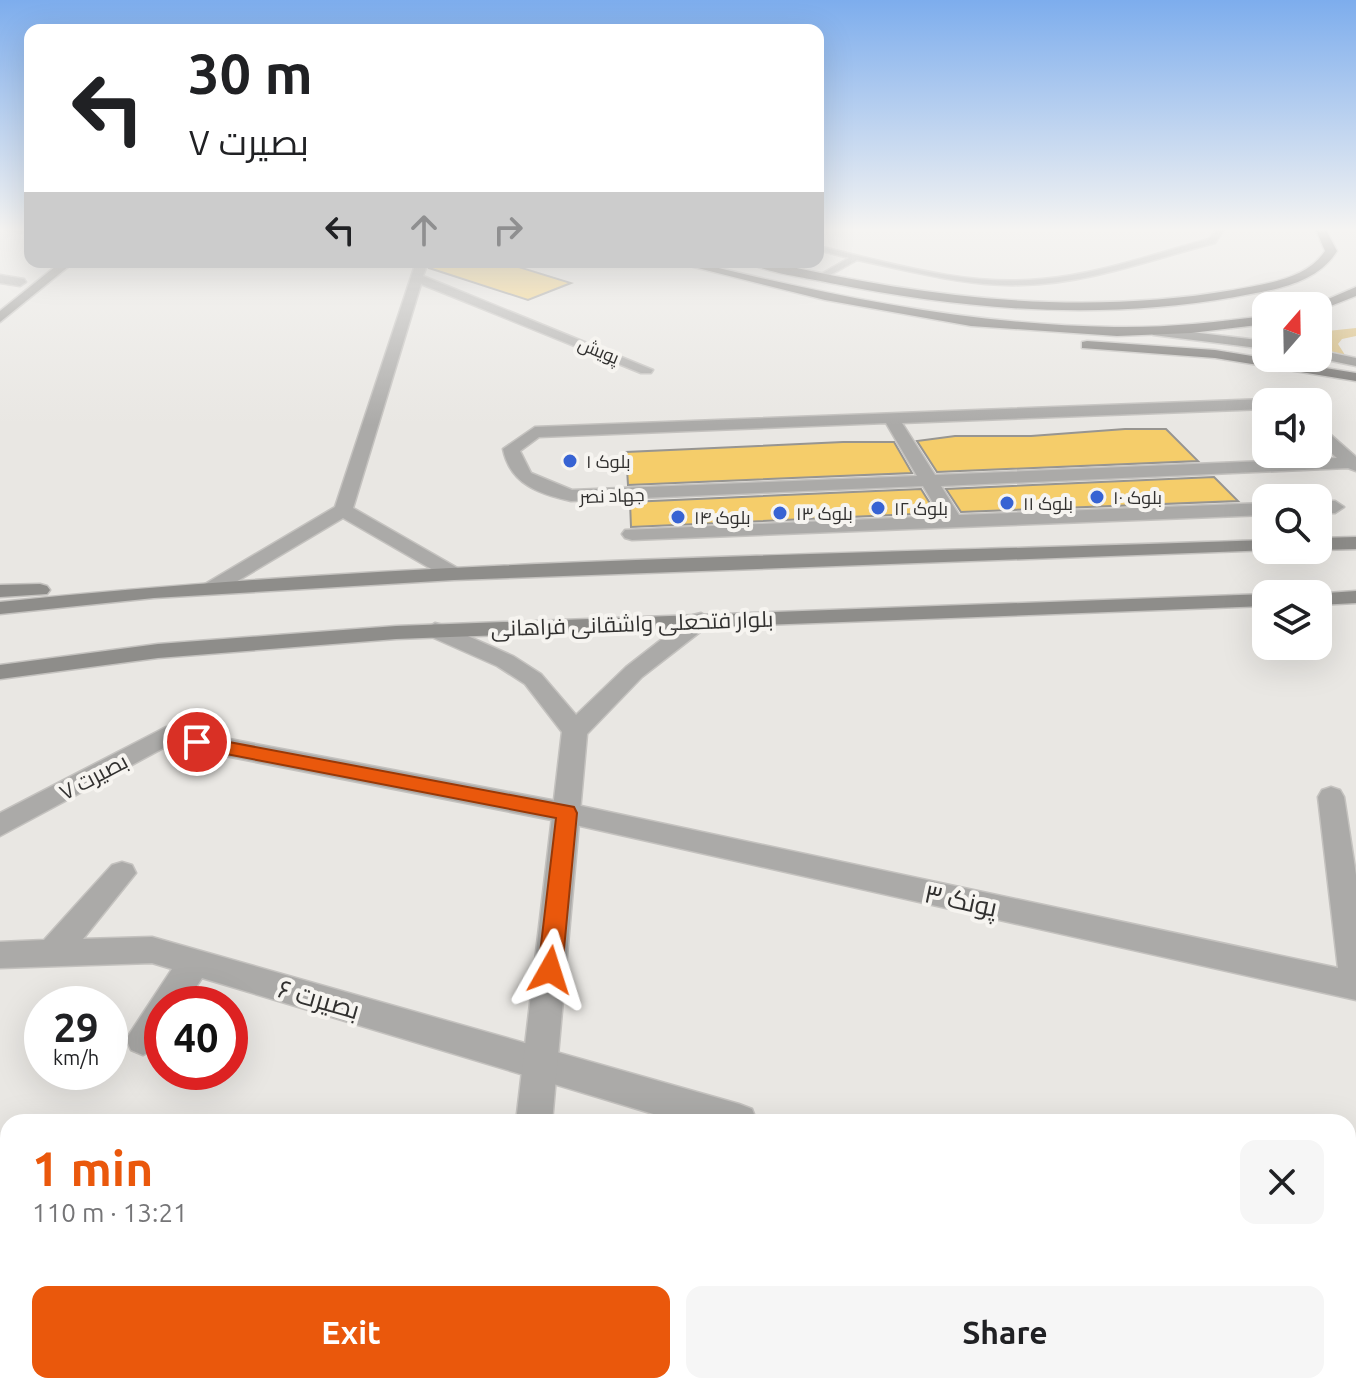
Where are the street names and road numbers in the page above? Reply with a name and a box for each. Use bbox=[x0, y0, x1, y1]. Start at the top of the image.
street label: پویش bbox=[574, 333, 623, 370]
street label: جهاد نصر bbox=[578, 484, 645, 508]
street label: بلوار فتحعلی واشقانی فراهانی bbox=[490, 606, 774, 642]
street label: بصیرت ۷ bbox=[55, 748, 132, 805]
street label: پونک ۳ bbox=[921, 878, 1000, 925]
street label: بصیرت ۶ bbox=[275, 974, 363, 1025]

